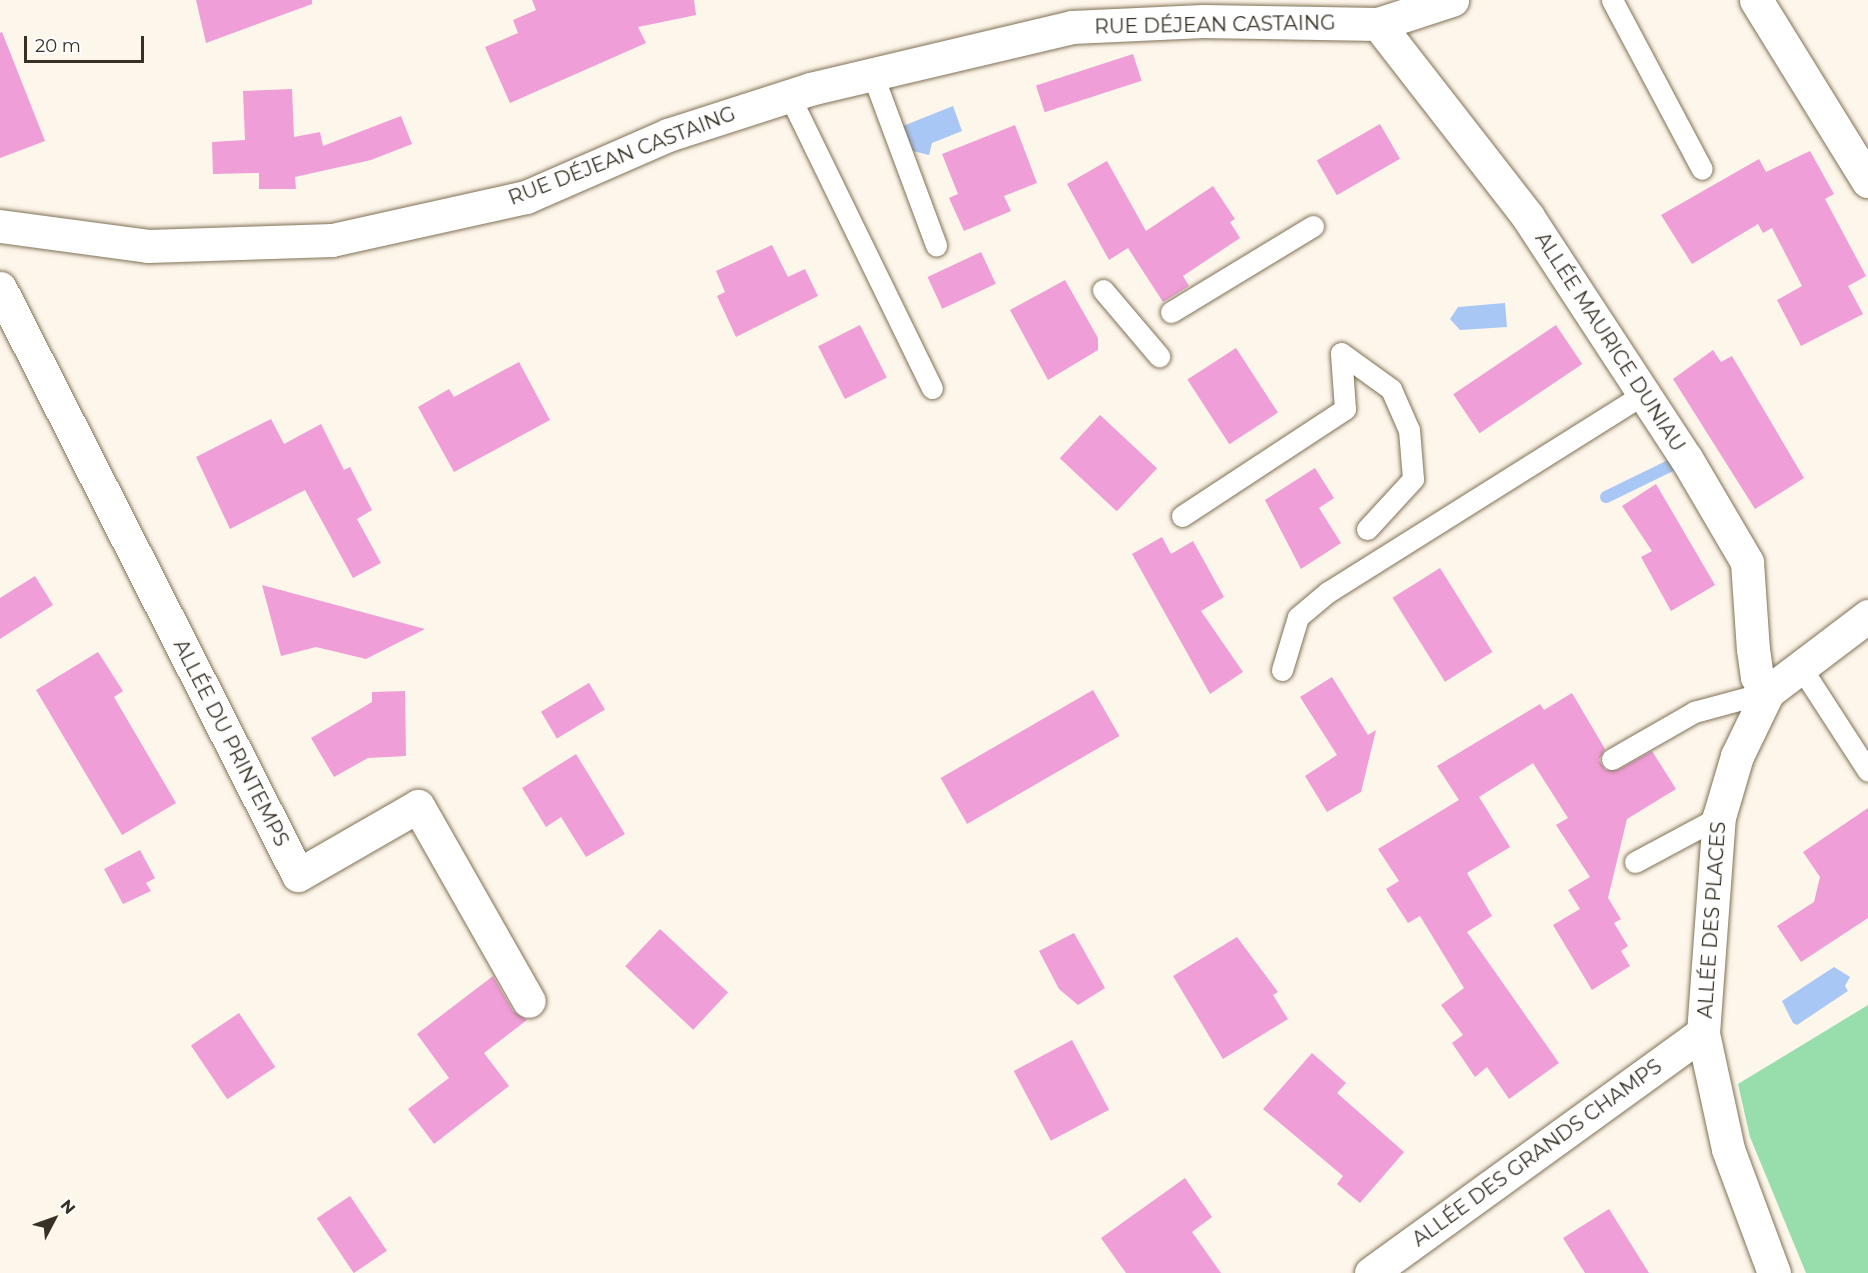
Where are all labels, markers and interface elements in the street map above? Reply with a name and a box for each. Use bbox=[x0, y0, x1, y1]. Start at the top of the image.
street label: RUE DÉJEAN CASTAING bbox=[1094, 11, 1336, 39]
scale bar bbox=[27, 24, 147, 62]
text: 20 m bbox=[35, 35, 81, 57]
street label: RUE DÉJEAN CASTAING bbox=[505, 102, 739, 210]
street label: ALLÉE MAURICE DUNIAU bbox=[1530, 228, 1690, 456]
street label: ALLÉE DU PRINTEMPS bbox=[168, 636, 294, 850]
street label: ALLÉE DES PLACES bbox=[1693, 821, 1731, 1019]
street label: ALLÉE DES GRANDS CHAMPS bbox=[1408, 1054, 1666, 1252]
north arrow bbox=[24, 1189, 84, 1249]
text: N bbox=[57, 1196, 79, 1218]

